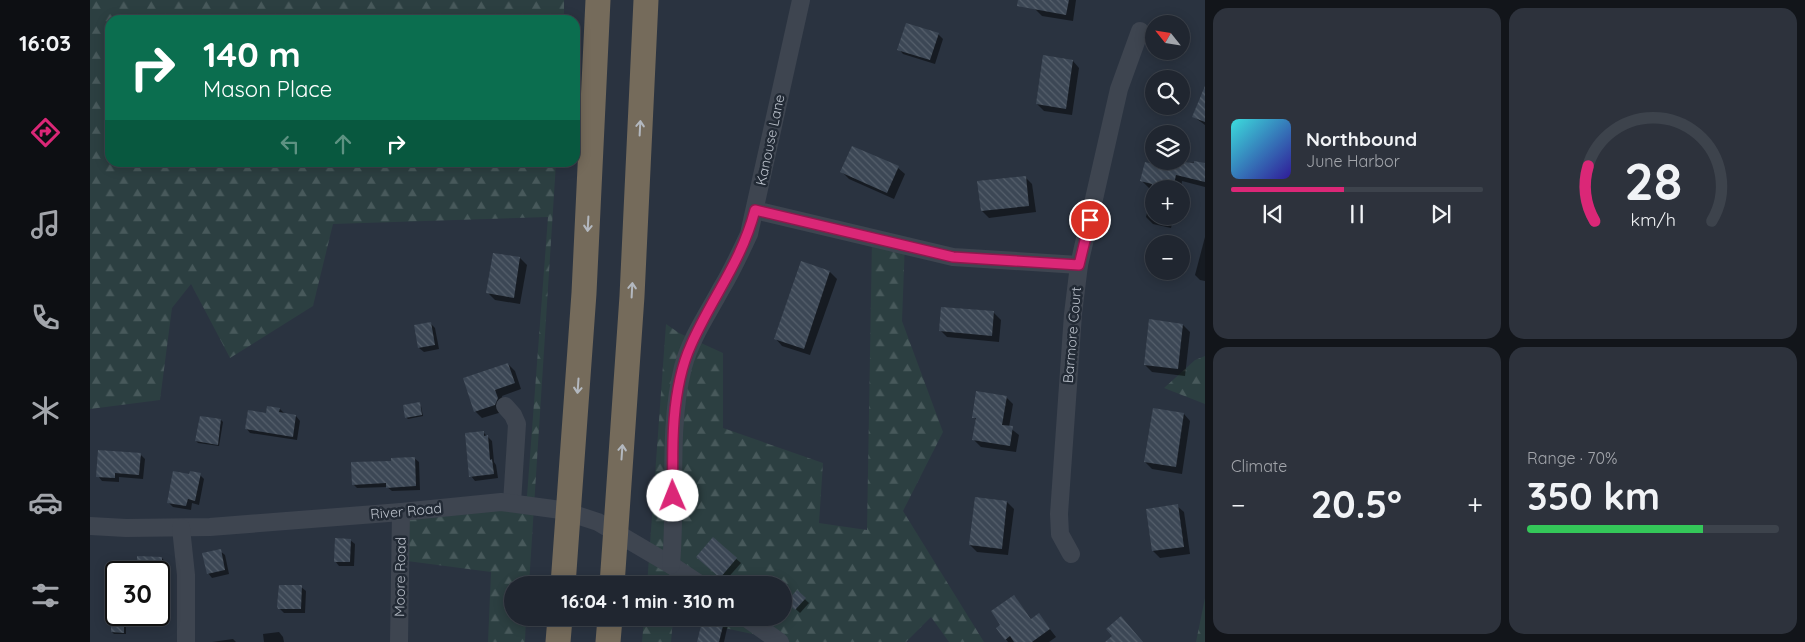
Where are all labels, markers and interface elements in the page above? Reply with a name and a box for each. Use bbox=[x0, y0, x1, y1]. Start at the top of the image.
north arrow bbox=[1145, 15, 1190, 60]
map controls bbox=[1145, 15, 1190, 280]
text: 16:03 bbox=[19, 29, 71, 57]
text: 140 m bbox=[203, 32, 301, 76]
icon: right bbox=[120, 35, 185, 100]
button: search bbox=[1145, 70, 1190, 115]
text: Mason Place bbox=[203, 75, 332, 103]
street label: Kanouse Lane bbox=[752, 93, 788, 187]
icon: directions bbox=[28, 115, 63, 150]
one-way arrow bbox=[636, 120, 645, 136]
button: layers bbox=[1145, 125, 1190, 170]
text: Northbound bbox=[1306, 127, 1417, 151]
icon: left bbox=[276, 130, 304, 158]
icon: ahead bbox=[329, 130, 357, 158]
icon: right bbox=[382, 130, 410, 158]
text: 28 bbox=[1624, 148, 1682, 213]
text: June Harbor bbox=[1306, 151, 1400, 171]
button: + bbox=[1145, 180, 1190, 225]
pin bbox=[1069, 199, 1111, 241]
icon: previous bbox=[1259, 200, 1287, 228]
icon: pause bbox=[1343, 200, 1371, 228]
icon: next bbox=[1427, 200, 1455, 228]
icon: arrive bbox=[1076, 206, 1104, 234]
icon: music bbox=[28, 207, 63, 242]
text: km/h bbox=[1630, 208, 1676, 230]
one-way arrow bbox=[583, 215, 592, 231]
button: − bbox=[1145, 235, 1190, 280]
one-way arrow bbox=[627, 282, 636, 298]
street label: Barmore Court bbox=[1059, 286, 1085, 384]
icon: phone bbox=[28, 300, 63, 335]
one-way arrow bbox=[573, 377, 582, 393]
icon: climate bbox=[28, 393, 63, 428]
one-way arrow bbox=[617, 444, 626, 460]
text: Range · 70% bbox=[1527, 448, 1617, 468]
text: Climate bbox=[1231, 456, 1287, 476]
position arrow bbox=[646, 469, 698, 521]
text: 350 km bbox=[1527, 472, 1660, 520]
text: 20.5° bbox=[1311, 480, 1402, 528]
icon: car bbox=[28, 485, 63, 520]
text: − bbox=[1231, 487, 1246, 522]
text: + bbox=[1467, 487, 1483, 522]
street label: River Road bbox=[370, 499, 442, 523]
street label: Moore Road bbox=[390, 537, 410, 617]
speed limit sign: 30 bbox=[105, 561, 170, 626]
icon: filters bbox=[28, 578, 63, 613]
text: 16:04 · 1 min · 310 m bbox=[561, 589, 735, 613]

